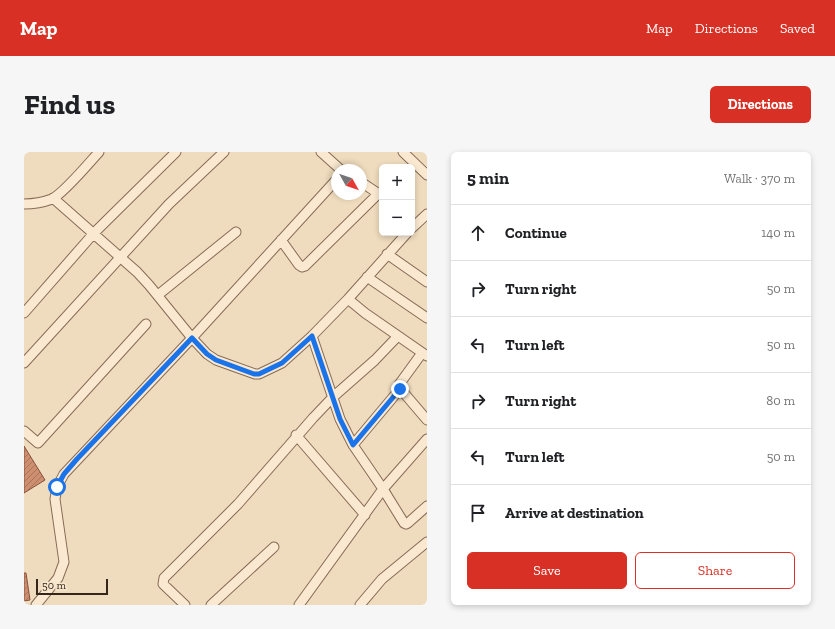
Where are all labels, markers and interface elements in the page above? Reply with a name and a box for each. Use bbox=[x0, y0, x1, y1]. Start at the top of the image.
text: Map bbox=[20, 17, 57, 40]
text: Map bbox=[646, 20, 673, 37]
text: Directions bbox=[695, 20, 758, 37]
text: Saved bbox=[780, 20, 815, 37]
button: Directions bbox=[710, 86, 811, 123]
text: Find us bbox=[24, 88, 115, 121]
north arrow bbox=[331, 164, 367, 200]
map controls bbox=[379, 164, 415, 236]
button: + bbox=[379, 164, 415, 200]
text: 5 min bbox=[467, 168, 509, 188]
text: Walk · 370 m bbox=[724, 171, 795, 186]
button: − bbox=[379, 200, 415, 236]
icon: ahead bbox=[467, 222, 489, 244]
text: Continue bbox=[505, 224, 567, 242]
text: 140 m bbox=[761, 225, 795, 240]
icon: right bbox=[467, 278, 489, 300]
text: Turn right bbox=[505, 280, 576, 298]
text: 50 m bbox=[767, 281, 795, 296]
icon: left bbox=[467, 334, 489, 356]
text: Turn left bbox=[505, 336, 565, 354]
text: 50 m bbox=[767, 337, 795, 352]
route end bbox=[391, 380, 409, 398]
icon: right bbox=[467, 390, 489, 412]
text: Turn right bbox=[505, 392, 576, 410]
text: 80 m bbox=[766, 393, 795, 408]
icon: left bbox=[467, 446, 489, 468]
text: Turn left bbox=[505, 448, 565, 466]
text: 50 m bbox=[767, 449, 795, 464]
route start bbox=[48, 478, 66, 496]
icon: arrive bbox=[467, 502, 489, 524]
text: Arrive at destination bbox=[505, 504, 644, 522]
button: Save bbox=[467, 552, 627, 589]
button: Share bbox=[635, 552, 795, 589]
scale bar bbox=[36, 577, 108, 596]
text: 50 m bbox=[42, 579, 66, 592]

